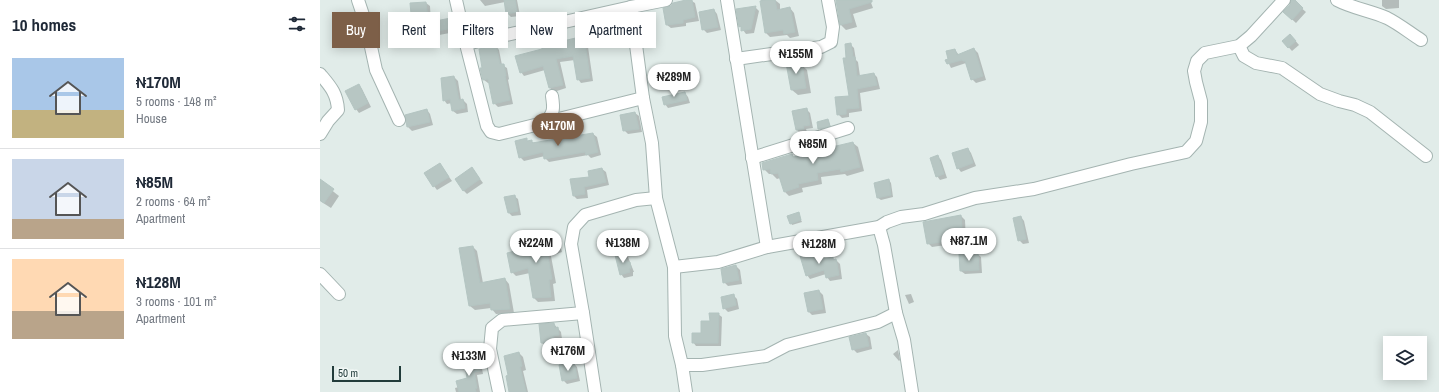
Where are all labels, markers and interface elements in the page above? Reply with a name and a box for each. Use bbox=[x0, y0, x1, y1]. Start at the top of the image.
chip: Buy bbox=[332, 12, 380, 48]
chip: Rent bbox=[388, 12, 440, 48]
chip: Filters bbox=[448, 12, 508, 48]
chip: New bbox=[516, 12, 567, 48]
chip: Apartment bbox=[575, 12, 656, 48]
text: 10 homes bbox=[12, 13, 76, 36]
icon: filters bbox=[286, 13, 308, 35]
pin: ₦155M bbox=[768, 41, 824, 75]
text: ₦155M bbox=[779, 45, 813, 62]
pin: ₦289M bbox=[646, 64, 702, 98]
text: ₦289M bbox=[657, 68, 691, 85]
text: ₦170M bbox=[136, 70, 181, 93]
icon: home bbox=[44, 74, 92, 122]
text: 5 rooms · 148 m² bbox=[136, 93, 217, 110]
text: House bbox=[136, 110, 167, 127]
pin: ₦170M bbox=[530, 113, 586, 147]
text: ₦170M bbox=[541, 117, 575, 134]
pin: ₦85M bbox=[789, 131, 837, 165]
text: ₦85M bbox=[799, 135, 827, 152]
text: ₦85M bbox=[136, 170, 173, 193]
icon: home bbox=[44, 175, 92, 223]
text: 2 rooms · 64 m² bbox=[136, 193, 211, 210]
text: Apartment bbox=[136, 210, 185, 227]
pin: ₦87.1M bbox=[936, 228, 1002, 262]
pin: ₦224M bbox=[508, 230, 564, 264]
pin: ₦138M bbox=[595, 230, 651, 264]
pin: ₦128M bbox=[791, 231, 847, 265]
text: ₦87.1M bbox=[950, 232, 988, 249]
text: ₦224M bbox=[519, 234, 553, 251]
text: ₦138M bbox=[606, 234, 640, 251]
text: ₦128M bbox=[802, 235, 836, 252]
text: ₦128M bbox=[136, 270, 181, 293]
icon: home bbox=[44, 275, 92, 323]
text: 3 rooms · 101 m² bbox=[136, 293, 217, 310]
text: Apartment bbox=[136, 310, 185, 327]
map controls bbox=[1383, 336, 1427, 380]
button: layers bbox=[1383, 336, 1427, 380]
pin: ₦176M bbox=[540, 338, 596, 372]
text: ₦176M bbox=[551, 342, 585, 359]
pin: ₦133M bbox=[441, 343, 497, 377]
text: ₦133M bbox=[452, 347, 486, 364]
scale bar bbox=[332, 364, 401, 383]
text: 50 m bbox=[338, 366, 358, 380]

